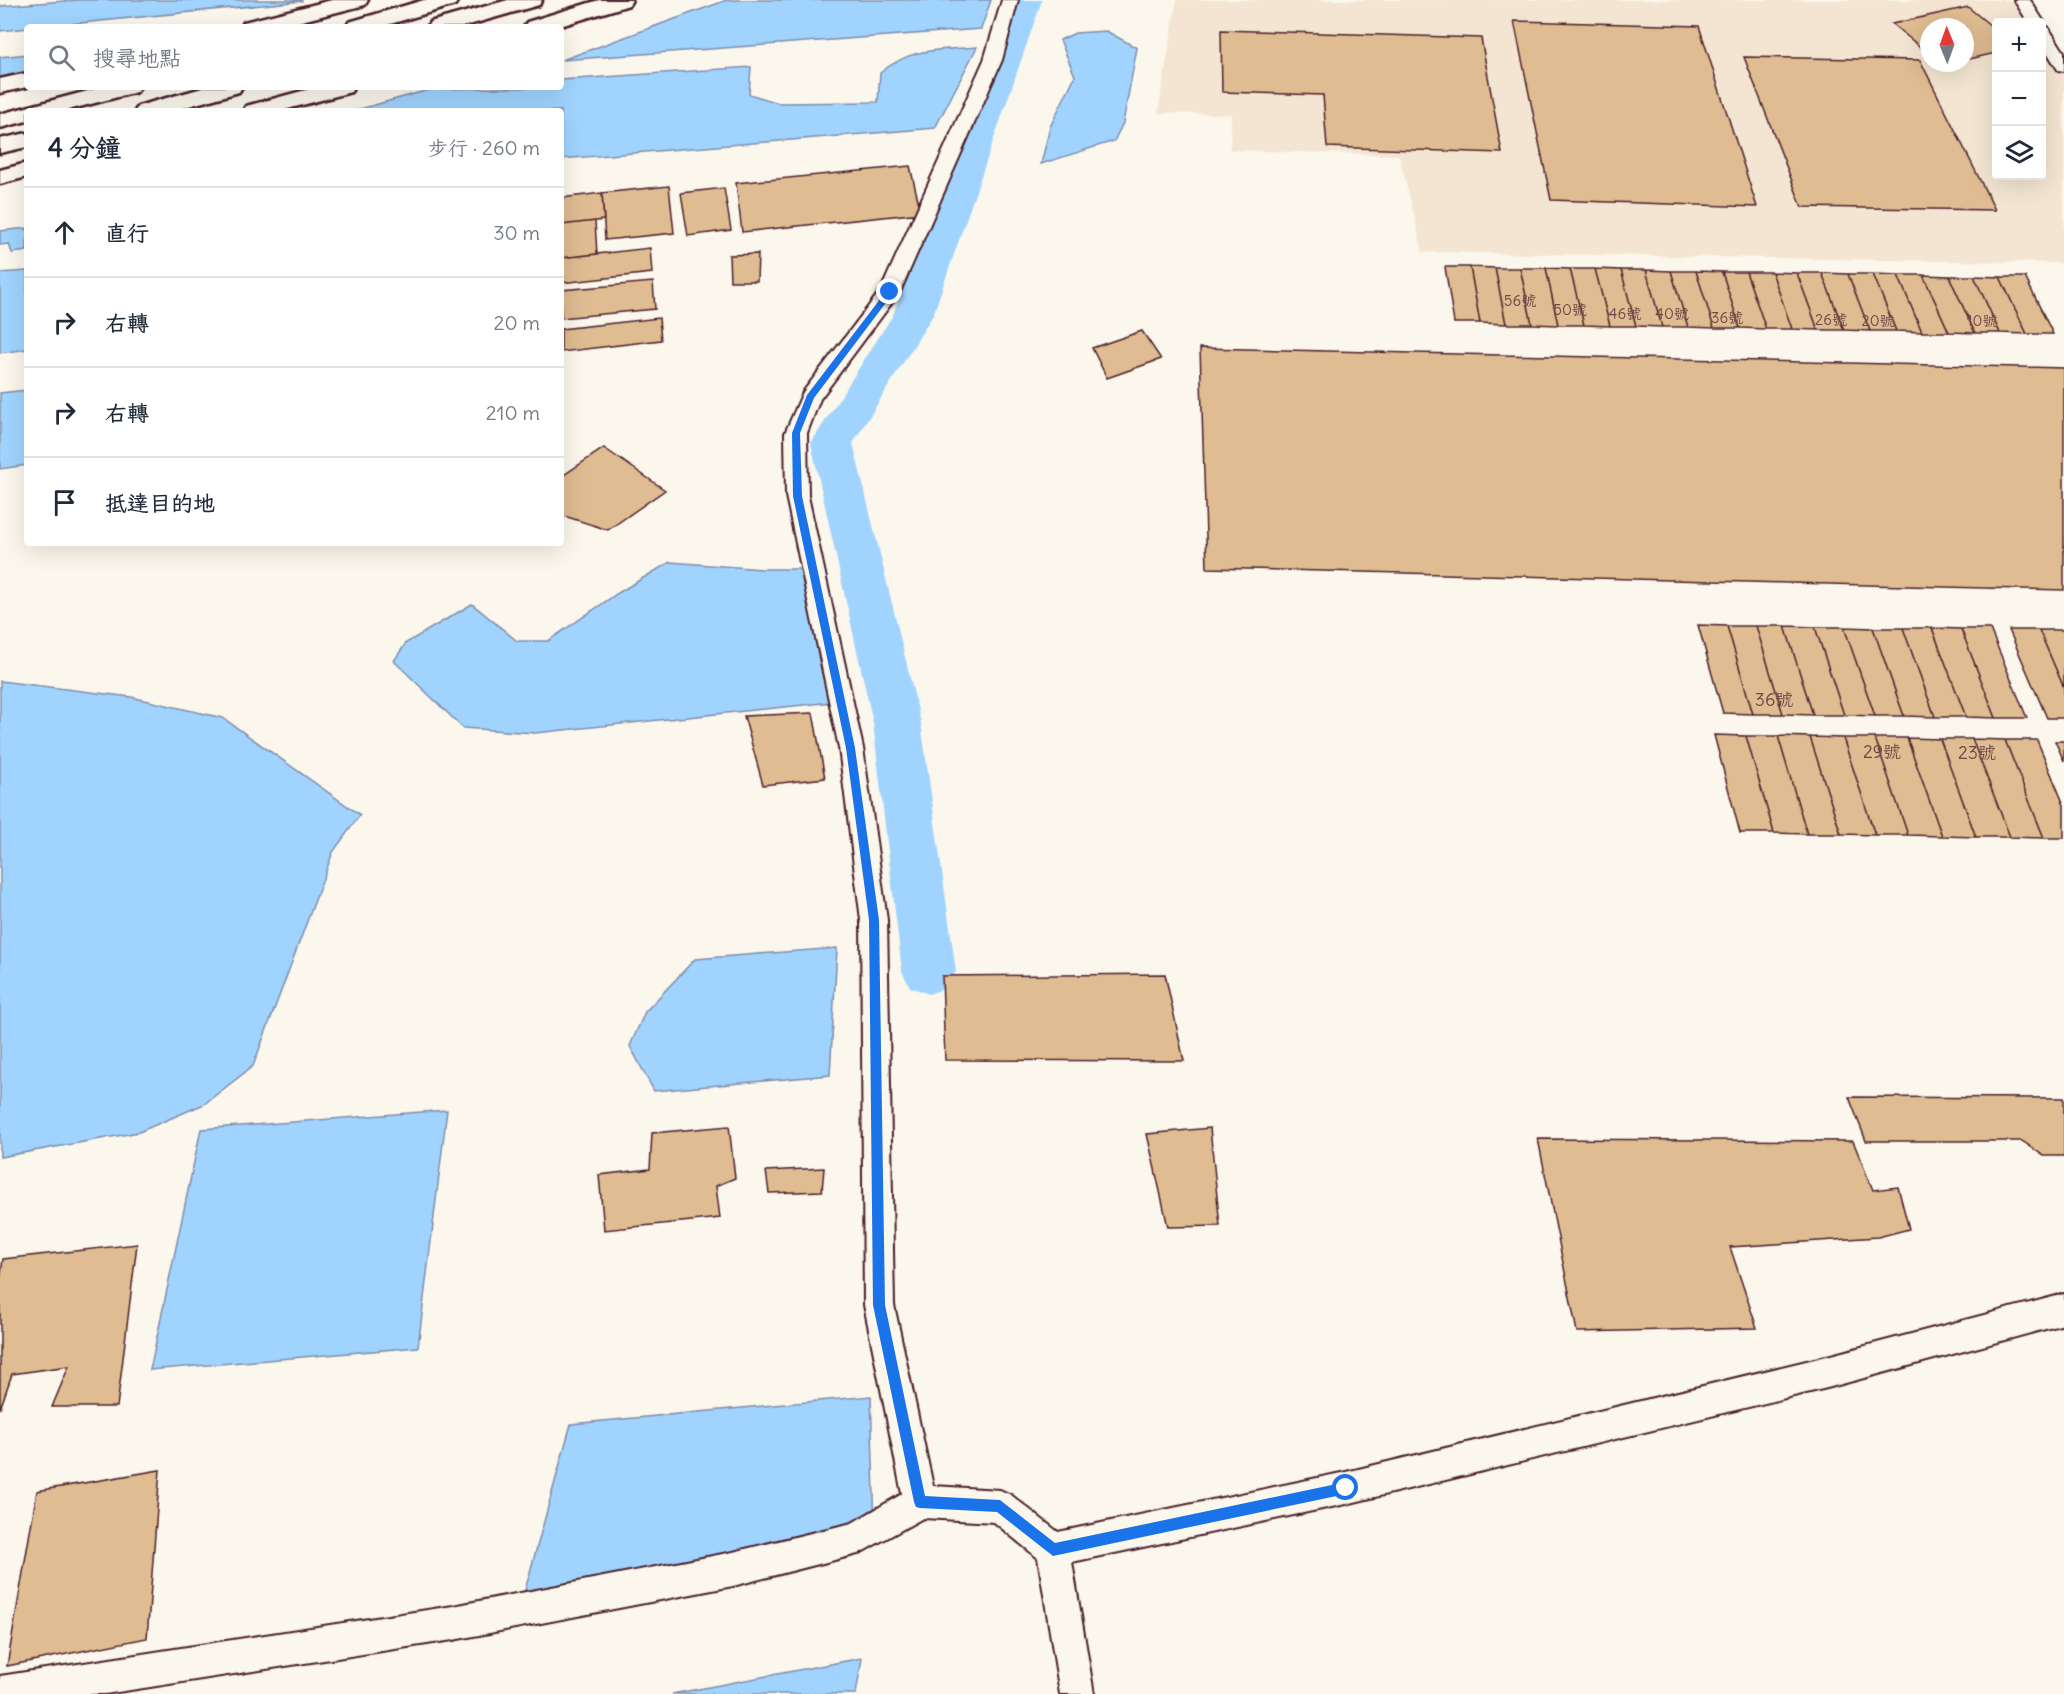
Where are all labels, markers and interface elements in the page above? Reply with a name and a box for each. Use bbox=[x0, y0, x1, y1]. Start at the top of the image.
north arrow bbox=[1920, 18, 1974, 72]
map controls bbox=[1992, 18, 2046, 180]
button: + bbox=[1992, 18, 2046, 72]
search box bbox=[24, 24, 564, 90]
icon: search bbox=[45, 41, 78, 74]
text: 搜尋地點 bbox=[93, 44, 181, 72]
button: − bbox=[1992, 72, 2046, 126]
button: layers bbox=[1992, 126, 2046, 180]
text: 4 分鐘 bbox=[48, 131, 121, 164]
text: 步行 · 260 m bbox=[428, 135, 540, 160]
icon: ahead bbox=[48, 216, 81, 249]
text: 直行 bbox=[105, 219, 149, 247]
text: 30 m bbox=[493, 220, 540, 245]
route end bbox=[876, 278, 902, 304]
house number: 56號 bbox=[1504, 291, 1536, 310]
house number: 50號 bbox=[1553, 300, 1587, 319]
house number: 46號 bbox=[1609, 304, 1641, 323]
house number: 40號 bbox=[1655, 304, 1689, 323]
icon: right bbox=[48, 306, 81, 339]
house number: 36號 bbox=[1711, 308, 1743, 327]
text: 右轉 bbox=[105, 309, 149, 337]
text: 20 m bbox=[494, 310, 540, 335]
house number: 26號 bbox=[1815, 310, 1847, 329]
house number: 20號 bbox=[1861, 311, 1895, 330]
house number: 10號 bbox=[1967, 311, 1997, 330]
icon: right bbox=[48, 396, 81, 429]
text: 右轉 bbox=[105, 399, 149, 427]
text: 210 m bbox=[486, 400, 540, 425]
icon: arrive bbox=[48, 486, 81, 519]
text: 抵達目的地 bbox=[105, 489, 215, 517]
house number: 36號 bbox=[1755, 688, 1793, 711]
house number: 29號 bbox=[1863, 740, 1901, 763]
house number: 23號 bbox=[1958, 741, 1996, 764]
route start bbox=[1332, 1474, 1358, 1500]

